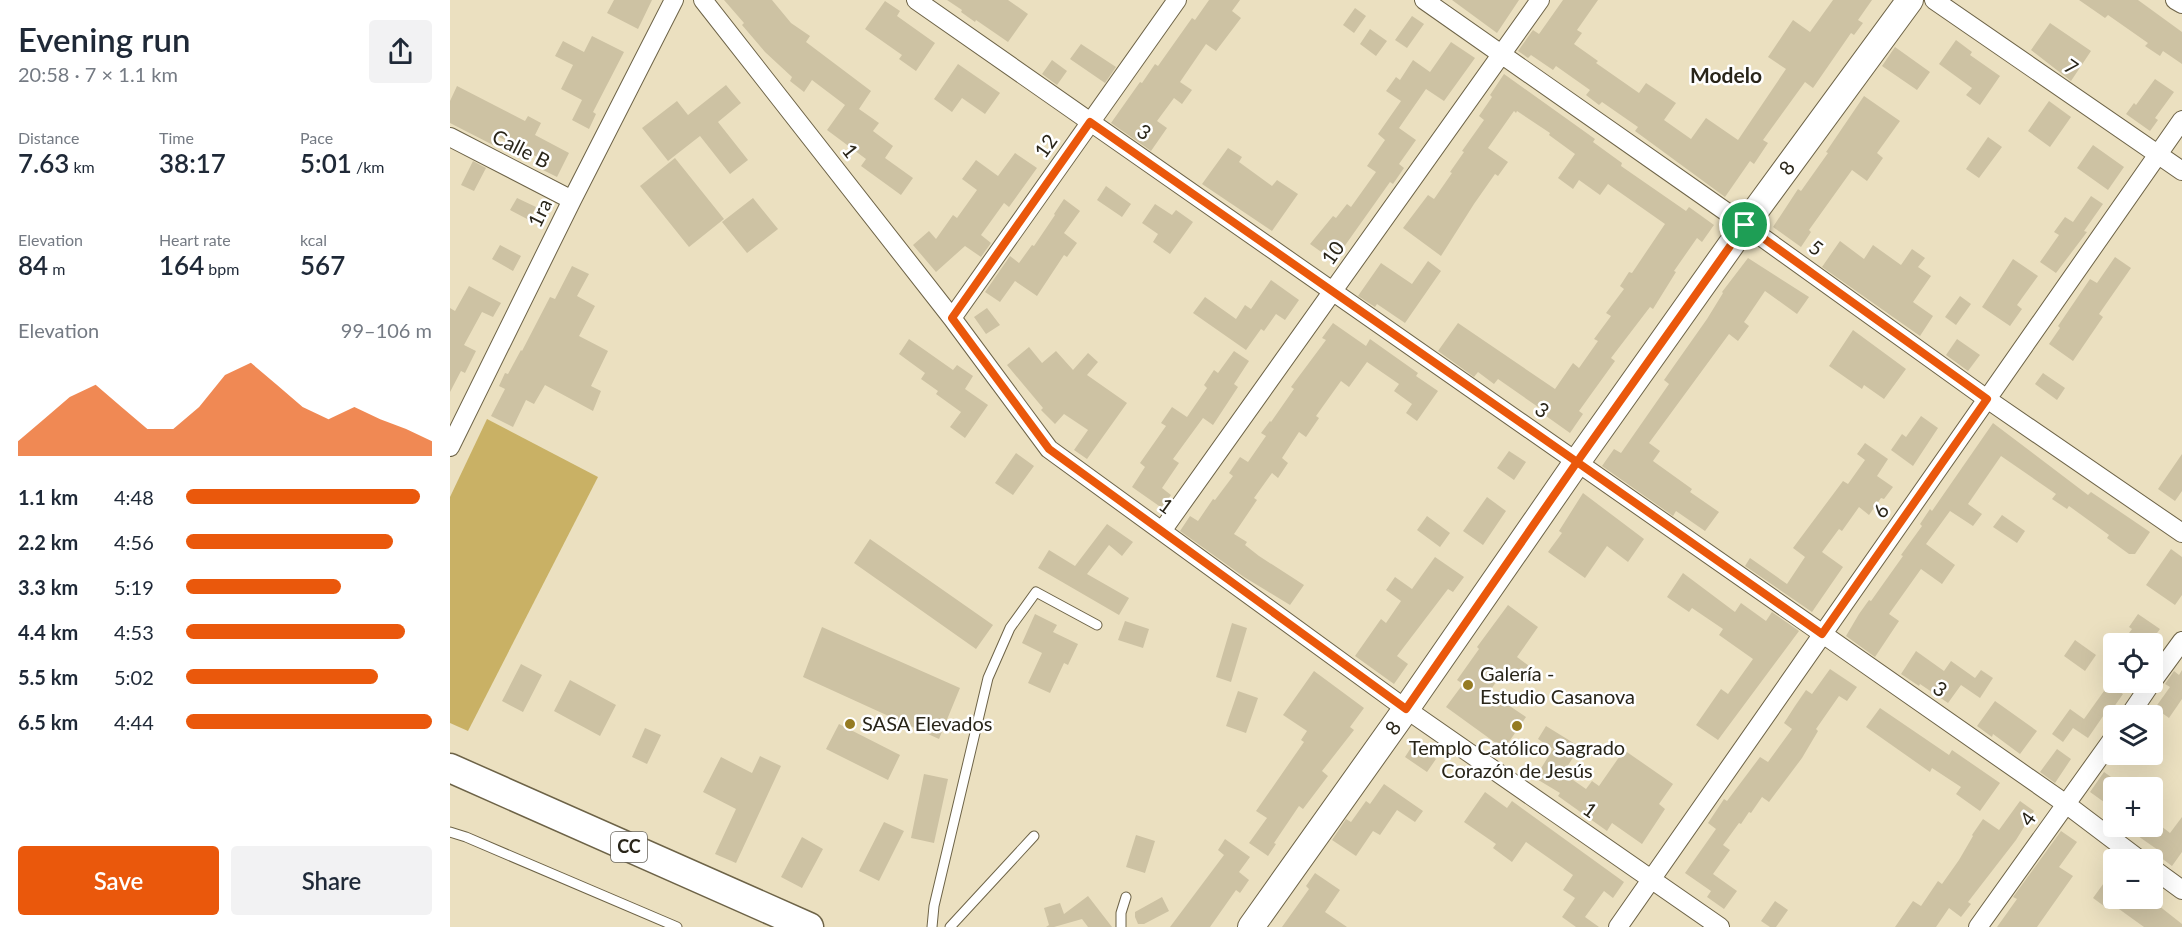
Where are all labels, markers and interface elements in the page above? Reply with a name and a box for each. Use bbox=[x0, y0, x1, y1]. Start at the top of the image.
text: Evening run bbox=[18, 19, 191, 59]
button: share bbox=[369, 20, 432, 83]
street label: 7 bbox=[2060, 53, 2083, 79]
text: 20:58 · 7 × 1.1 km bbox=[18, 62, 178, 86]
district label: Modelo bbox=[1690, 62, 1762, 87]
street label: 3 bbox=[1133, 118, 1156, 144]
street label: Calle B bbox=[489, 123, 554, 173]
text: Distance bbox=[18, 128, 79, 147]
text: Time bbox=[159, 128, 194, 147]
text: Pace bbox=[300, 128, 333, 147]
street label: 12 bbox=[1029, 129, 1062, 162]
street label: 1 bbox=[838, 138, 864, 162]
text: 7.63 bbox=[18, 147, 69, 179]
text: 38:17 bbox=[159, 147, 226, 179]
text: 5:01 bbox=[300, 147, 352, 179]
street label: 8 bbox=[1773, 156, 1799, 179]
text: km bbox=[69, 157, 95, 176]
text: /km bbox=[352, 157, 384, 176]
street label: 1ra bbox=[522, 194, 556, 231]
pin bbox=[1719, 199, 1770, 250]
icon: arrive bbox=[1728, 208, 1761, 241]
text: Elevation bbox=[18, 230, 83, 249]
text: Heart rate bbox=[159, 230, 231, 249]
text: kcal bbox=[300, 230, 327, 249]
street label: 5 bbox=[1805, 234, 1828, 260]
street label: 10 bbox=[1316, 236, 1349, 269]
text: 84 bbox=[18, 249, 48, 281]
text: 164 bbox=[159, 249, 204, 281]
text: 567 bbox=[300, 249, 345, 281]
text: m bbox=[48, 259, 65, 278]
text: bpm bbox=[204, 259, 239, 278]
text: Elevation bbox=[18, 318, 99, 342]
text: 99–106 m bbox=[341, 318, 432, 342]
street label: 3 bbox=[1531, 396, 1554, 422]
text: 1.1 km bbox=[18, 485, 78, 509]
text: 4:48 bbox=[114, 485, 154, 509]
street label: 1 bbox=[1155, 492, 1178, 518]
street label: 6 bbox=[1867, 499, 1893, 522]
text: 2.2 km bbox=[18, 530, 78, 554]
text: 4:56 bbox=[114, 530, 154, 554]
text: 3.3 km bbox=[18, 575, 78, 599]
text: 5:19 bbox=[114, 575, 154, 599]
text: 4.4 km bbox=[18, 620, 78, 644]
text: 4:53 bbox=[114, 620, 154, 644]
map controls bbox=[2103, 633, 2163, 909]
button: locate bbox=[2103, 633, 2163, 693]
place label: Galería - Estudio Casanova bbox=[1480, 661, 1635, 708]
text: 5.5 km bbox=[18, 665, 78, 689]
text: 5:02 bbox=[114, 665, 154, 689]
street label: 3 bbox=[1929, 675, 1952, 701]
marker: Galería - Estudio Casanova bbox=[1461, 678, 1475, 692]
button: layers bbox=[2103, 705, 2163, 765]
text: 6.5 km bbox=[18, 710, 78, 734]
text: 4:44 bbox=[114, 710, 154, 734]
place label: SASA Elevados bbox=[862, 711, 992, 735]
street label: 8 bbox=[1379, 716, 1405, 739]
marker: SASA Elevados bbox=[843, 717, 857, 731]
marker: Templo Católico Sagrado Corazón de Jesús bbox=[1510, 719, 1524, 733]
place label: Templo Católico Sagrado Corazón de Jesús bbox=[1409, 735, 1625, 782]
button: + bbox=[2103, 777, 2163, 837]
street label: 1 bbox=[1579, 796, 1602, 822]
street label: 4 bbox=[2014, 806, 2041, 830]
road number: CC bbox=[611, 832, 647, 862]
button: Save bbox=[18, 846, 219, 915]
button: Share bbox=[231, 846, 432, 915]
button: − bbox=[2103, 849, 2163, 909]

